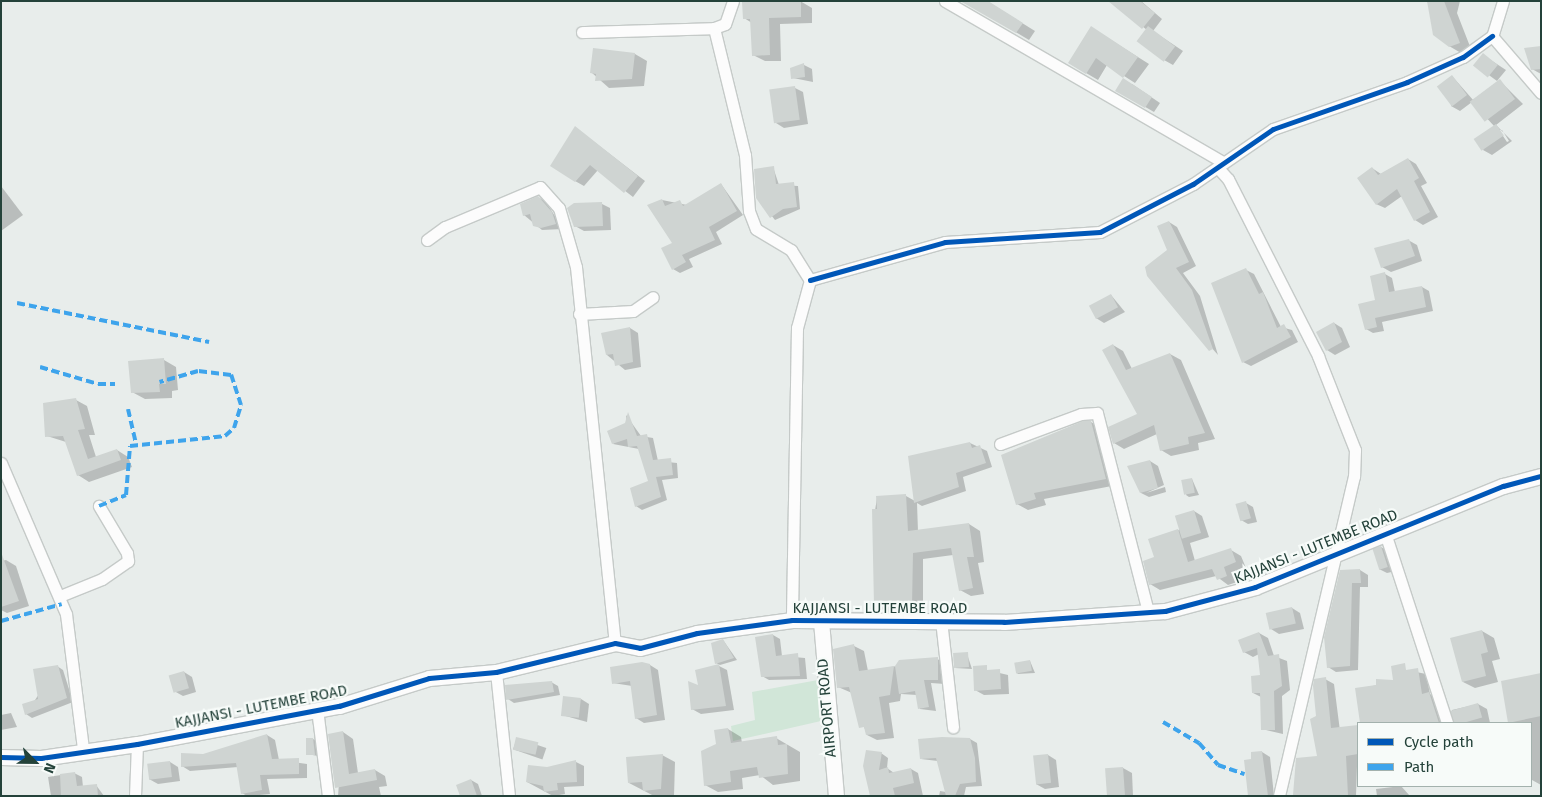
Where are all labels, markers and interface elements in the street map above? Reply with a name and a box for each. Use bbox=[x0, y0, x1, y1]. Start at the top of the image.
street label: KAJJANSI - LUTEMBE ROAD bbox=[1231, 506, 1401, 588]
street label: KAJJANSI - LUTEMBE ROAD bbox=[792, 600, 968, 618]
street label: AIRPORT ROAD bbox=[814, 658, 840, 758]
street label: KAJJANSI - LUTEMBE ROAD bbox=[173, 681, 349, 733]
legend bbox=[1357, 722, 1532, 787]
text: Cycle path bbox=[1404, 733, 1474, 751]
north arrow bbox=[10, 737, 60, 787]
text: Path bbox=[1404, 758, 1434, 776]
text: N bbox=[40, 760, 59, 776]

